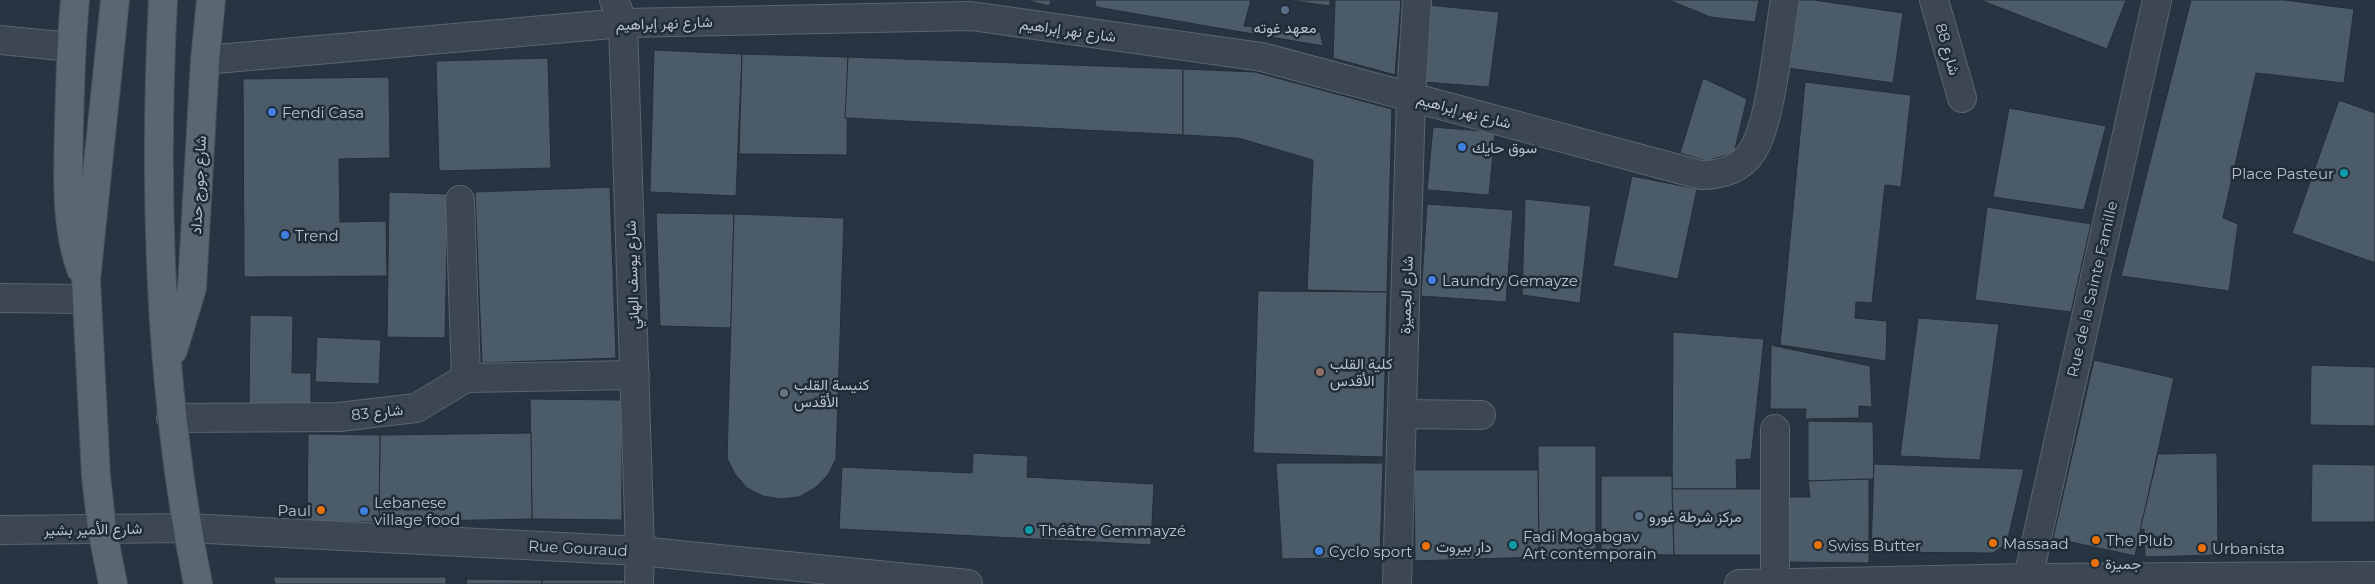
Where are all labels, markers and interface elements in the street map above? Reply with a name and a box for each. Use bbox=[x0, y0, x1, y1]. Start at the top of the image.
marker: معهد غوته bbox=[1279, 4, 1291, 16]
street label: شارع نهر إبراهيم bbox=[615, 12, 713, 36]
street label: شارع نهر إبراهيم bbox=[1018, 14, 1118, 48]
place label: معهد غوته bbox=[1253, 18, 1317, 37]
street label: شارع 88 bbox=[1930, 21, 1965, 78]
street label: شارع نهر إبراهيم bbox=[1414, 89, 1514, 135]
place label: Fendi Casa bbox=[282, 103, 364, 122]
marker: Fendi Casa bbox=[266, 106, 278, 118]
street label: شارع جورج حداد bbox=[186, 135, 212, 235]
place label: سوق حايك bbox=[1472, 138, 1537, 157]
marker: سوق حايك bbox=[1456, 141, 1468, 153]
place label: Place Pasteur bbox=[2231, 164, 2334, 183]
marker: Place Pasteur bbox=[2338, 167, 2350, 179]
street label: Rue de la Sainte Famille bbox=[2062, 199, 2122, 379]
street label: شارع يوسف الهاني bbox=[621, 220, 647, 330]
place label: Trend bbox=[295, 226, 339, 245]
marker: Trend bbox=[279, 229, 291, 241]
street label: شارع الجميزة bbox=[1395, 255, 1419, 335]
place label: Laundry Gemayze bbox=[1442, 271, 1578, 290]
marker: Laundry Gemayze bbox=[1426, 274, 1438, 286]
place label: كلية القلب الأقدس bbox=[1330, 354, 1393, 391]
marker: كلية القلب الأقدس bbox=[1314, 366, 1326, 378]
place label: كنيسة القلب الأقدس bbox=[794, 375, 870, 412]
marker: كنيسة القلب الأقدس bbox=[778, 387, 790, 399]
street label: شارع 83 bbox=[350, 400, 404, 426]
place label: Lebanese village food bbox=[374, 493, 460, 529]
place label: Paul bbox=[277, 501, 311, 520]
marker: Paul bbox=[315, 504, 327, 516]
marker: Lebanese village food bbox=[358, 505, 370, 517]
place label: مركز شرطة غورو bbox=[1649, 507, 1742, 526]
marker: مركز شرطة غورو bbox=[1633, 510, 1645, 522]
street label: شارع الأمير بشير bbox=[43, 519, 143, 541]
place label: Théâtre Gemmayzé bbox=[1039, 521, 1186, 540]
marker: Théâtre Gemmayzé bbox=[1023, 524, 1035, 536]
place label: Fadi Mogabgav Art contemporain bbox=[1523, 527, 1657, 563]
place label: The Plub bbox=[2106, 531, 2173, 550]
place label: Massaad bbox=[2003, 534, 2069, 553]
marker: The Plub bbox=[2090, 534, 2102, 546]
street label: Rue Gouraud bbox=[528, 536, 628, 560]
place label: Swiss Butter bbox=[1828, 536, 1921, 555]
place label: دار بيروت bbox=[1436, 537, 1491, 556]
marker: Massaad bbox=[1987, 537, 1999, 549]
marker: Fadi Mogabgav Art contemporain bbox=[1507, 539, 1519, 551]
marker: Swiss Butter bbox=[1812, 539, 1824, 551]
place label: Urbanista bbox=[2212, 539, 2285, 558]
marker: دار بيروت bbox=[1420, 540, 1432, 552]
place label: Cyclo sport bbox=[1329, 542, 1412, 561]
marker: Urbanista bbox=[2196, 542, 2208, 554]
marker: Cyclo sport bbox=[1313, 545, 1325, 557]
place label: جميزة bbox=[2105, 554, 2141, 573]
marker: جميزة bbox=[2089, 557, 2101, 569]

